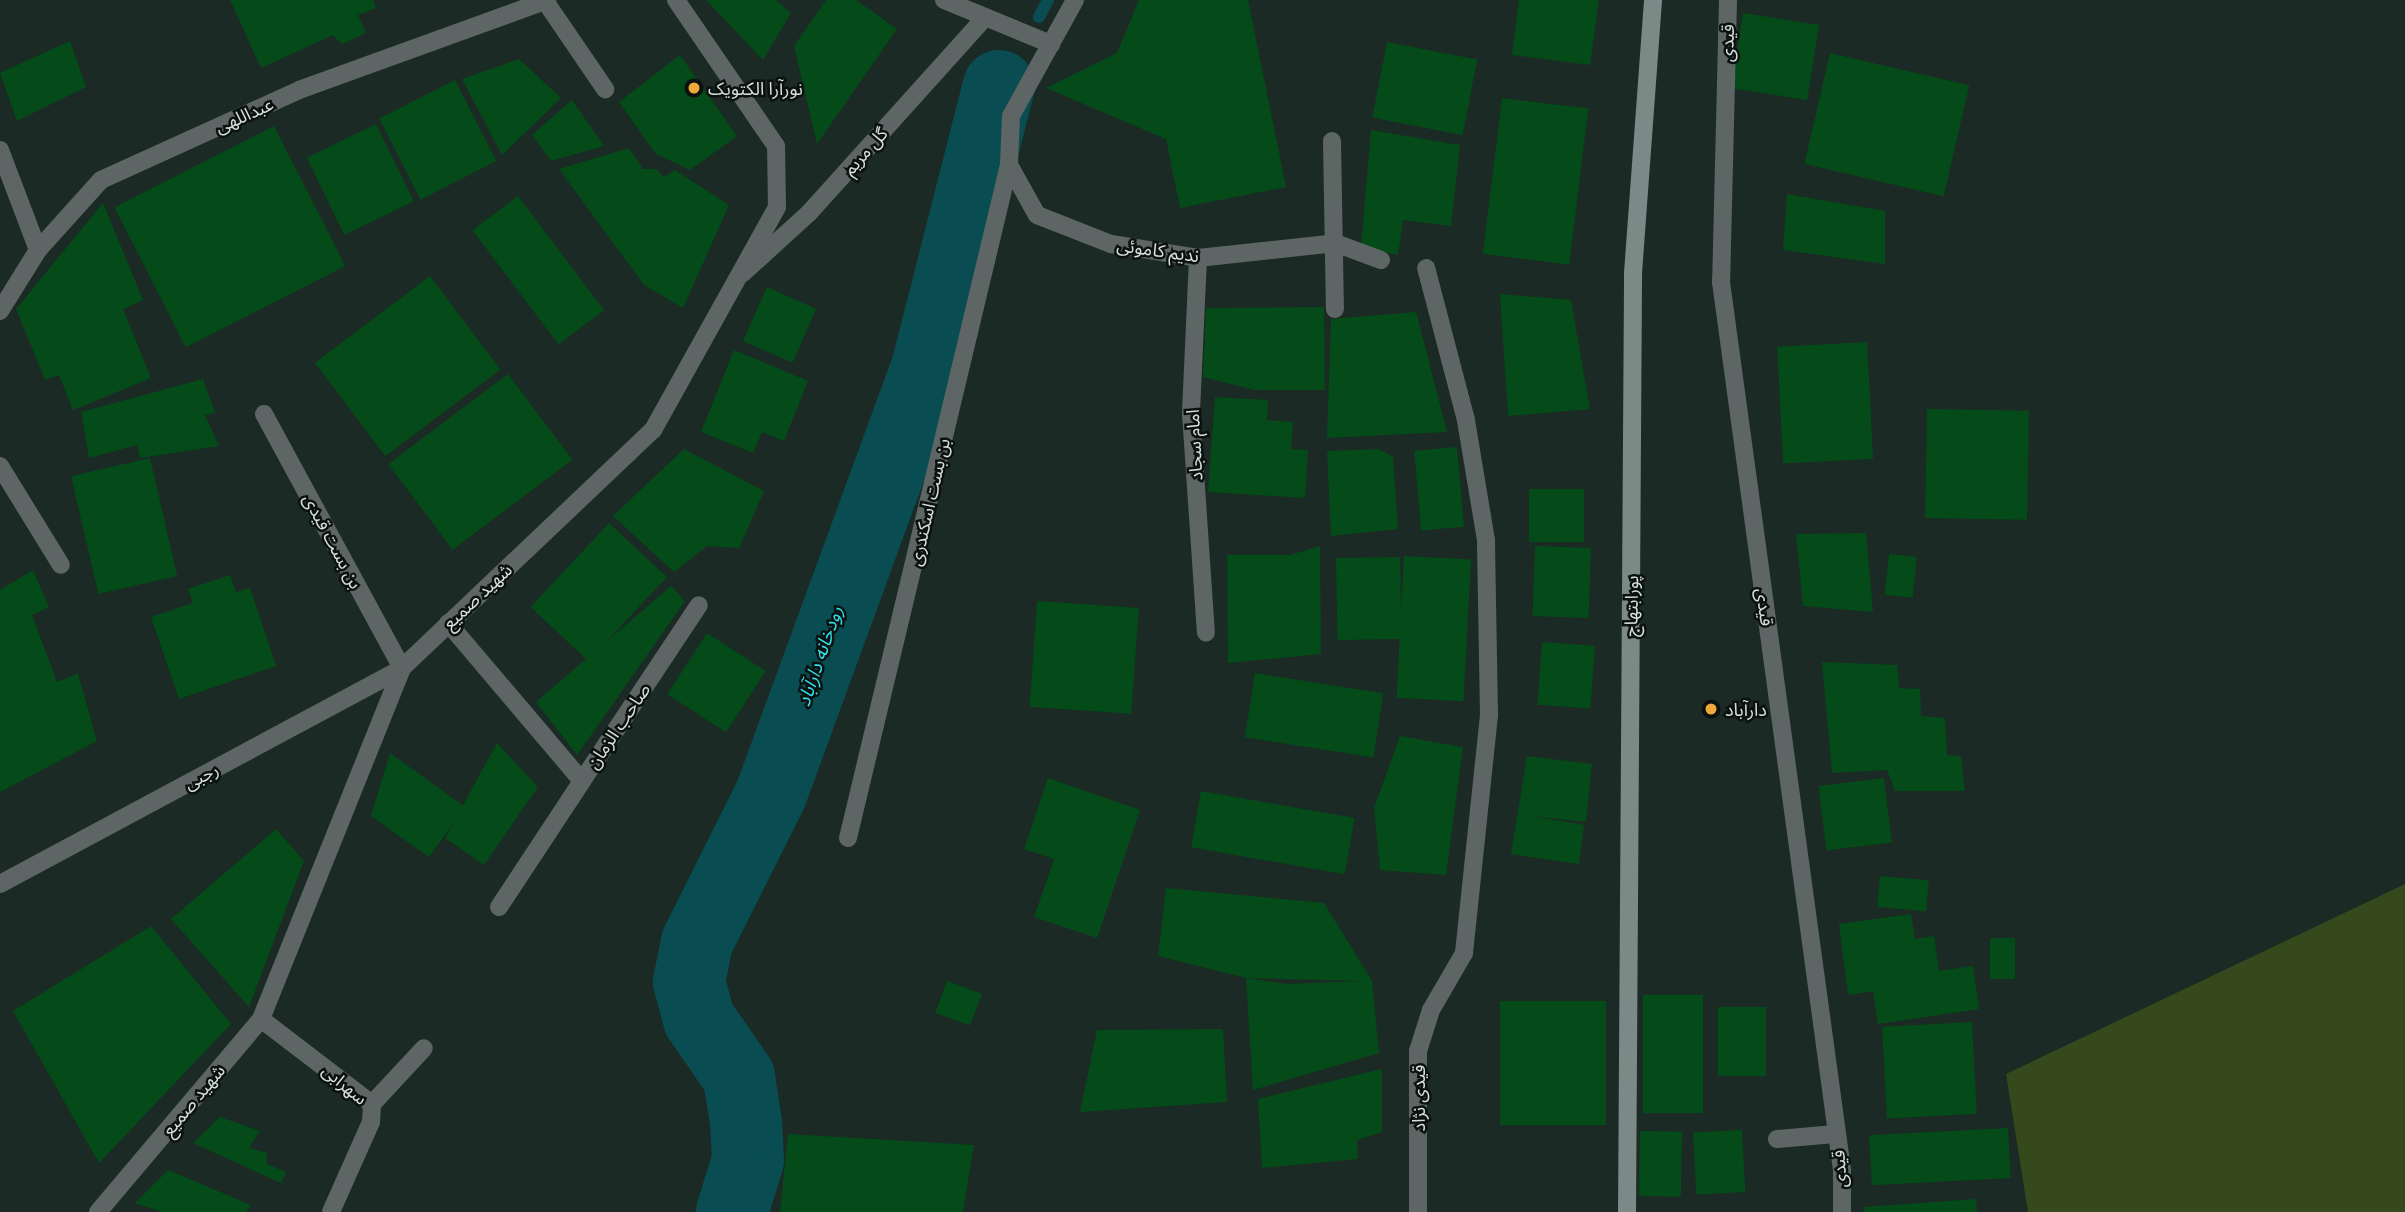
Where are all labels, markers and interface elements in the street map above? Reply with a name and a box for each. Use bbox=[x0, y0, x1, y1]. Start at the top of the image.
street label: قیدی bbox=[1716, 24, 1738, 62]
place label: نورآرا الکتویک bbox=[708, 77, 803, 99]
marker: نورآرا الکتویک bbox=[686, 80, 702, 96]
street label: عبداللهی bbox=[211, 93, 277, 137]
street label: گل مریم bbox=[838, 123, 892, 179]
street label: ندیم کاموئی bbox=[1115, 234, 1201, 266]
street label: امام سجاد bbox=[1181, 409, 1207, 481]
street label: بن بست اسکندری bbox=[904, 436, 954, 568]
street label: بن بست قیدی bbox=[299, 490, 367, 592]
street label: شهید صمیع bbox=[438, 558, 516, 634]
street label: پورابتهاج bbox=[1620, 575, 1642, 637]
street label: قیدی bbox=[1752, 587, 1778, 627]
water label: رودخانه دارآباد bbox=[791, 603, 847, 709]
street label: صاحب الزمان bbox=[581, 679, 655, 773]
place label: دارآباد bbox=[1725, 698, 1767, 720]
marker: دارآباد bbox=[1703, 701, 1719, 717]
street label: رجبی bbox=[180, 758, 222, 794]
street label: سهرابی bbox=[318, 1059, 372, 1109]
street label: شهید صمیع bbox=[157, 1060, 229, 1140]
street label: قیدی نژاد bbox=[1407, 1065, 1429, 1131]
street label: قیدی bbox=[1827, 1149, 1851, 1189]

